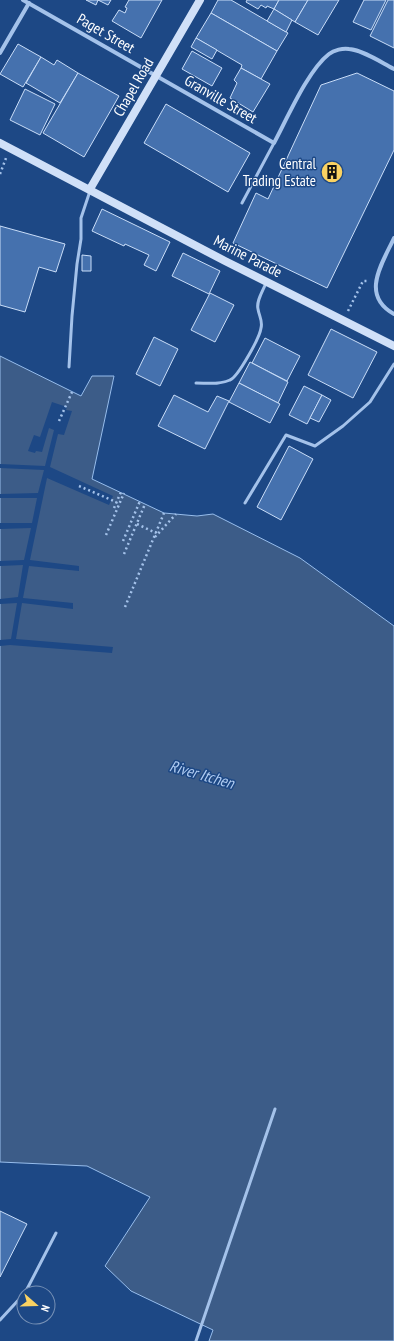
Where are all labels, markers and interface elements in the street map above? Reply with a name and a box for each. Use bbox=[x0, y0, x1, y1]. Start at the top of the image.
street label: Paget Street bbox=[74, 9, 138, 57]
street label: Chapel Road bbox=[109, 54, 157, 120]
street label: Granville Street bbox=[181, 71, 261, 127]
place label: Central Trading Estate bbox=[243, 154, 316, 190]
building icon: Central Trading Estate bbox=[319, 159, 345, 185]
street label: Marine Parade bbox=[211, 231, 285, 281]
water label: River Itchen bbox=[167, 755, 237, 793]
north arrow bbox=[16, 1285, 56, 1325]
text: N bbox=[38, 1303, 53, 1314]

